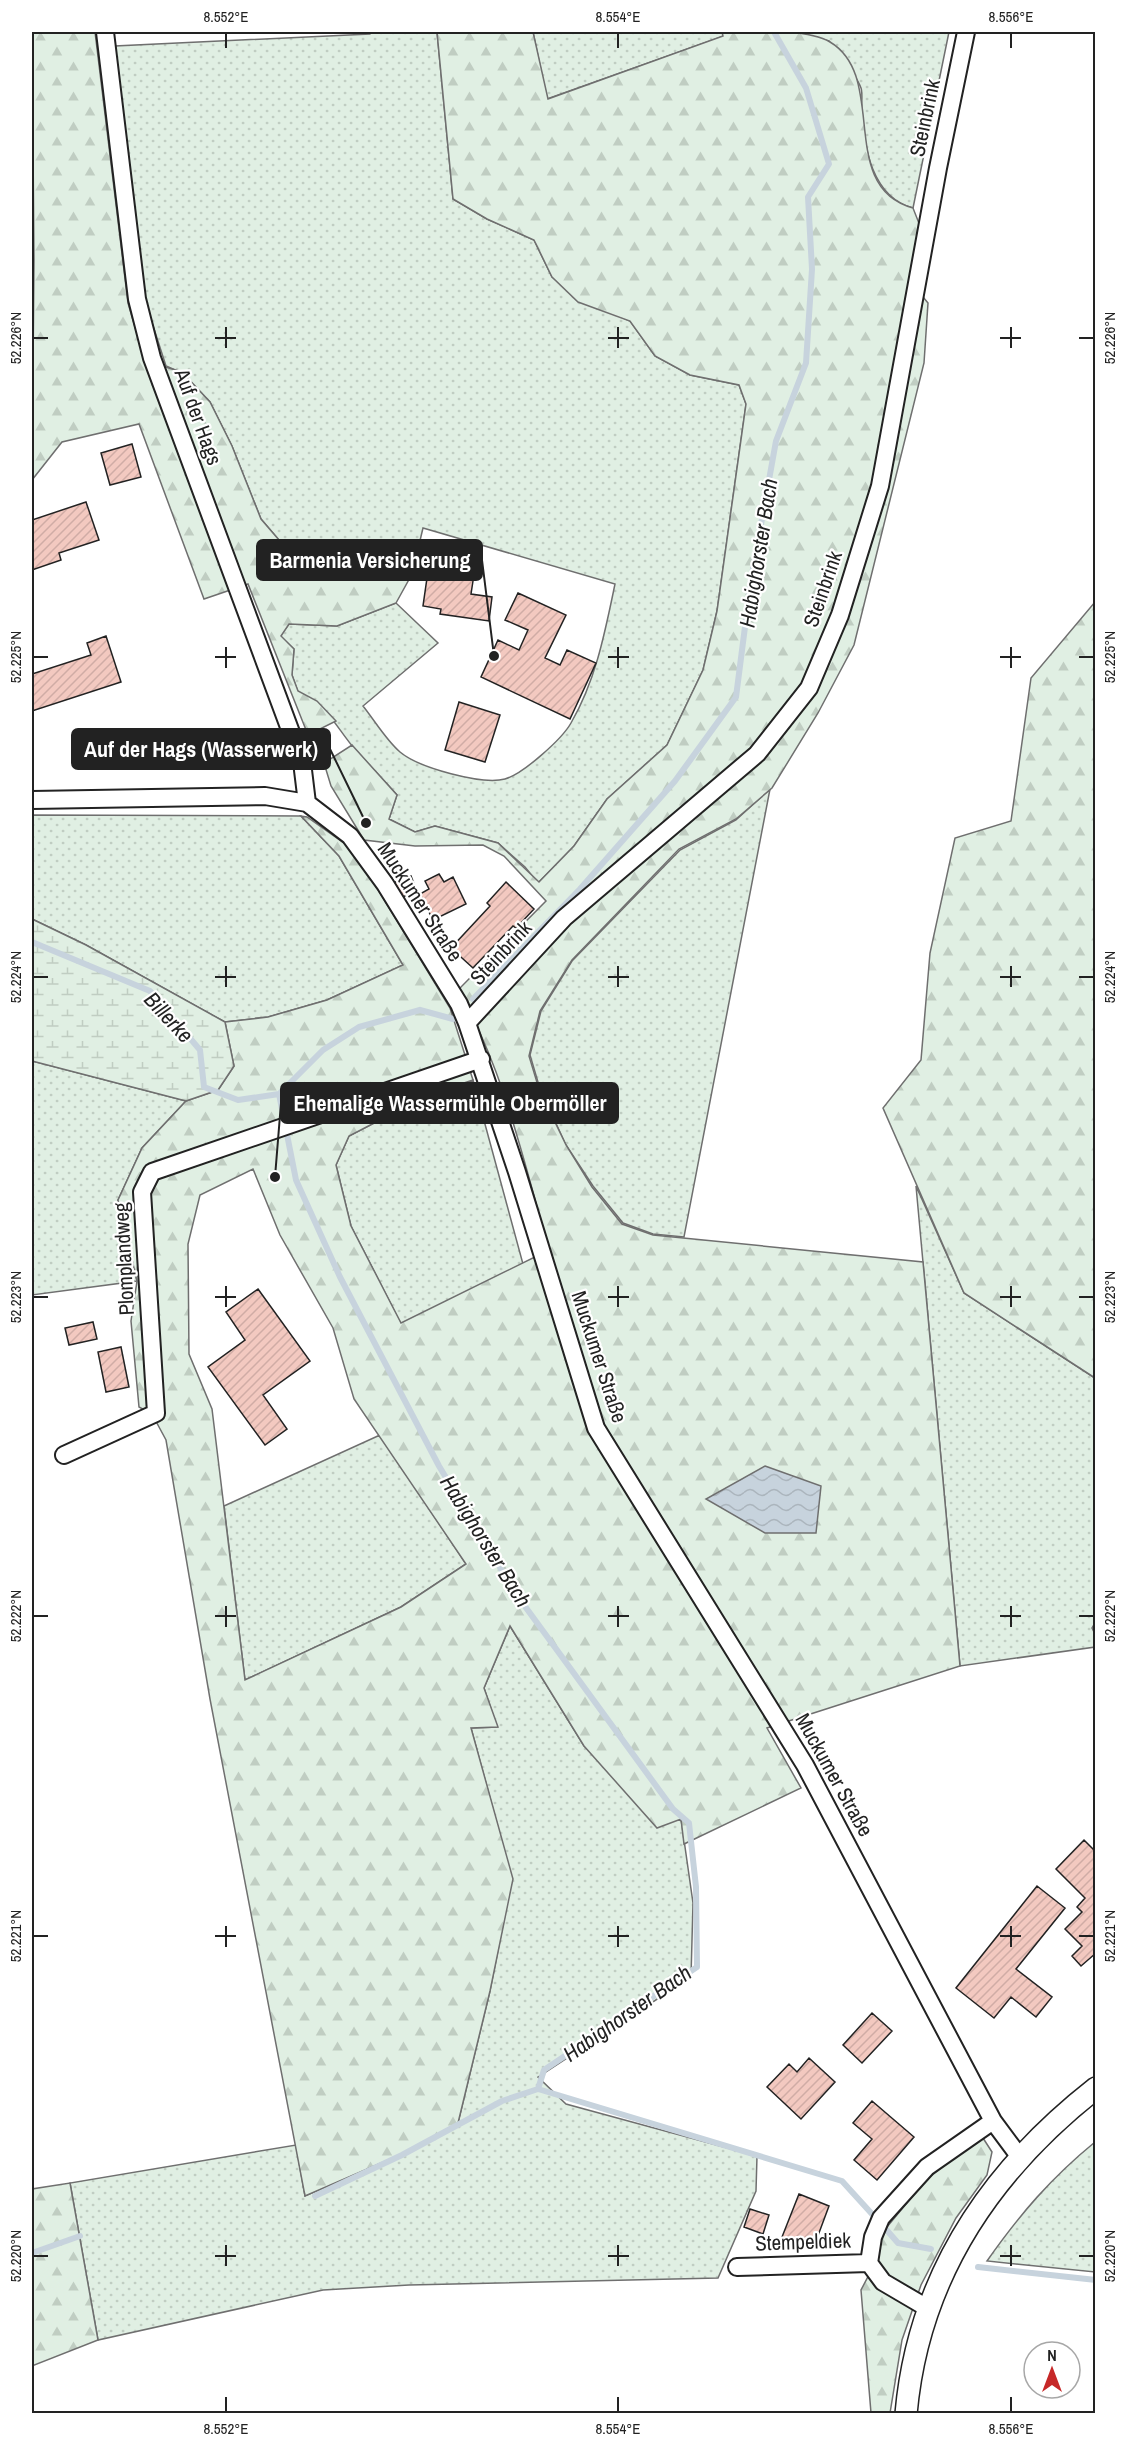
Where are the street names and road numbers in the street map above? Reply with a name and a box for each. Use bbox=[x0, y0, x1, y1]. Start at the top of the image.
street label: Steinbrink bbox=[902, 76, 947, 159]
street label: Auf der Hags bbox=[167, 364, 229, 469]
street label: Steinbrink bbox=[796, 547, 849, 631]
street label: Muckumer Straße bbox=[371, 836, 470, 967]
street label: Steinbrink bbox=[463, 914, 538, 991]
street label: Plomplandweg bbox=[106, 1201, 141, 1316]
street label: Muckumer Straße bbox=[565, 1287, 634, 1426]
street label: Muckumer Straße bbox=[789, 1708, 880, 1842]
street label: Stempeldiek bbox=[755, 2225, 852, 2258]

